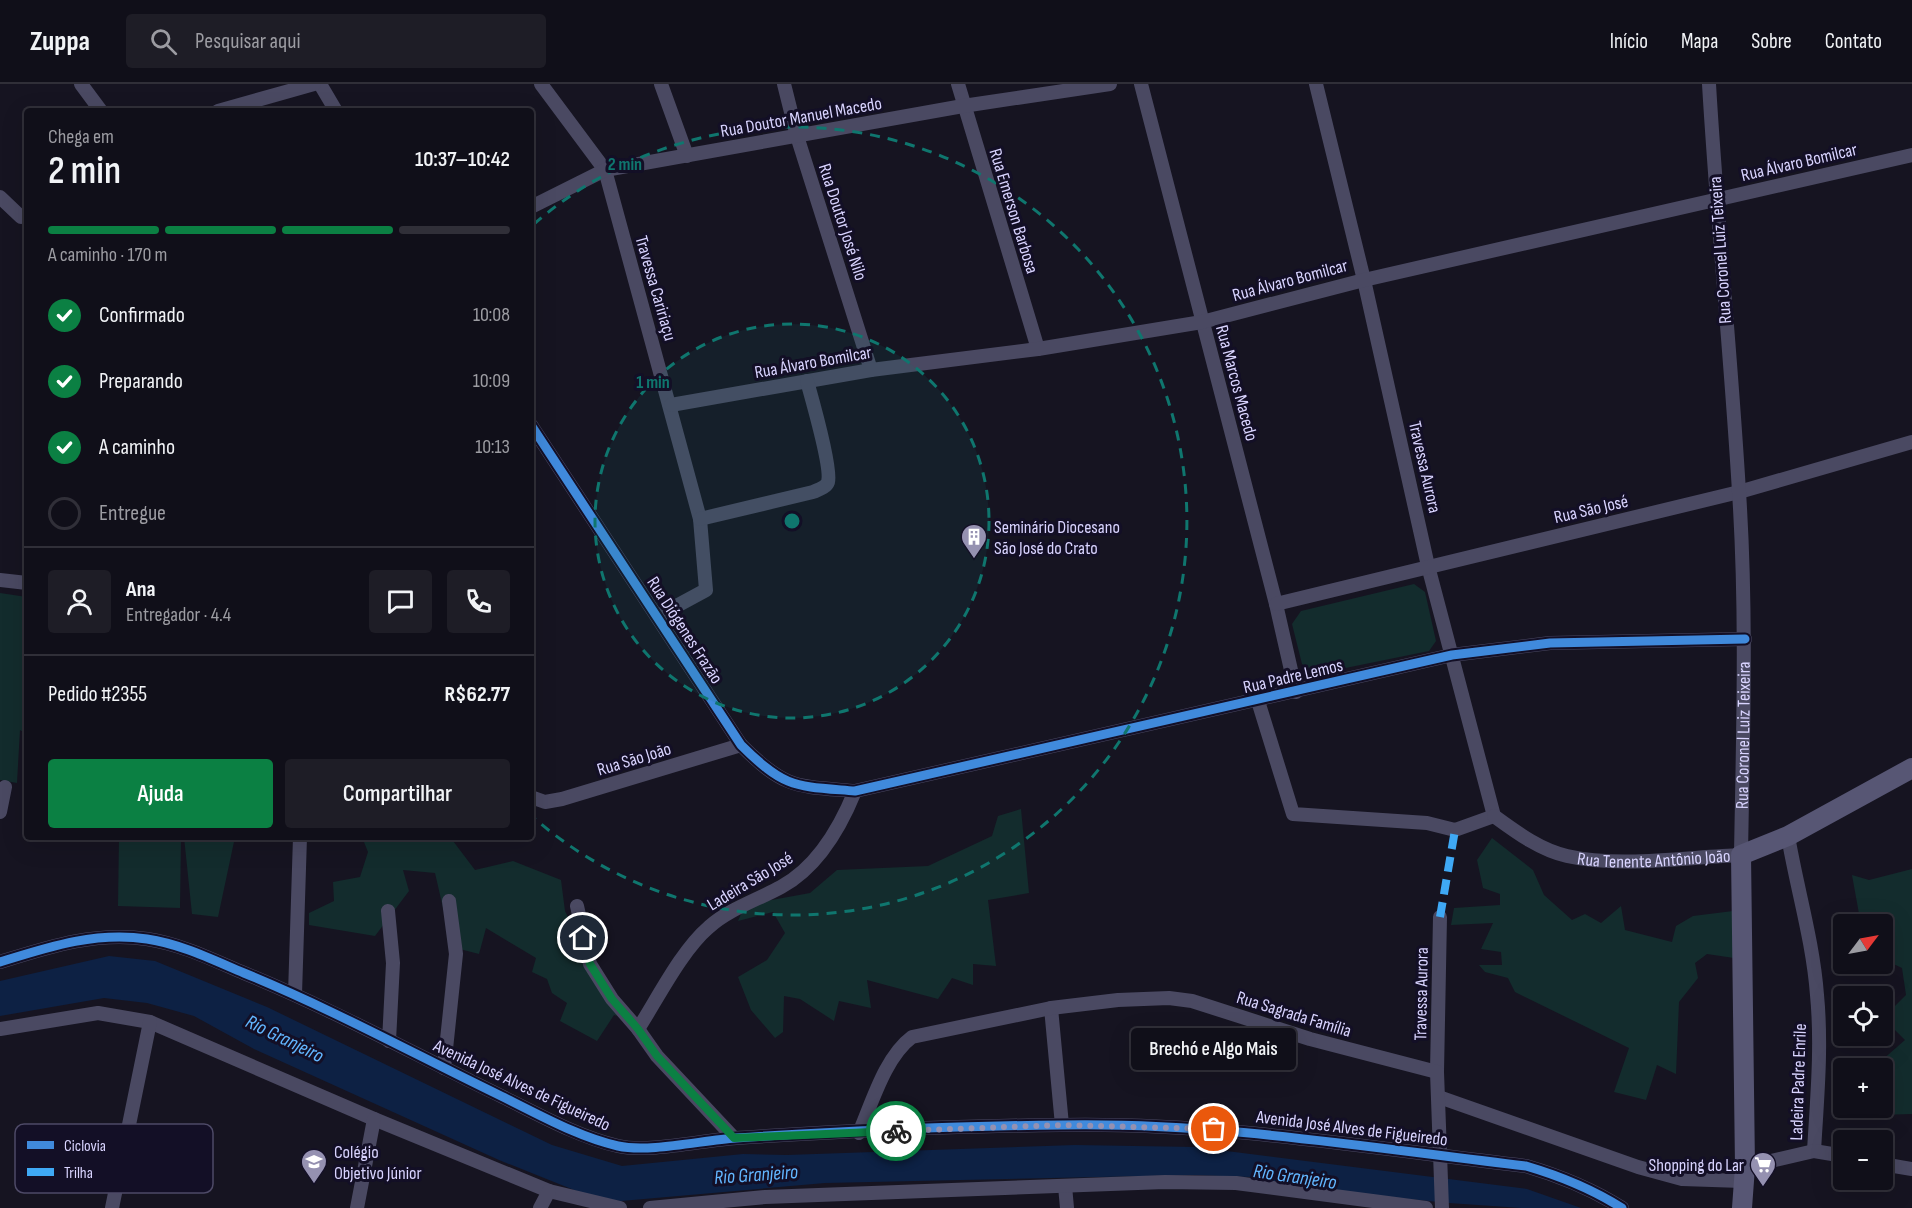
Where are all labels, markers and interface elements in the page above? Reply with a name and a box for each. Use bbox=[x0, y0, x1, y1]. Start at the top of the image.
search box bbox=[126, 14, 546, 68]
text: Zuppa bbox=[30, 25, 90, 58]
icon: search bbox=[147, 25, 180, 58]
text: Pesquisar aqui bbox=[195, 28, 301, 55]
text: Início bbox=[1610, 29, 1648, 54]
text: Mapa bbox=[1681, 29, 1718, 54]
text: Sobre bbox=[1751, 29, 1792, 54]
text: Contato bbox=[1825, 29, 1882, 54]
street label: Rua Doutor Manuel Macedo bbox=[719, 93, 883, 142]
text: Chega em bbox=[48, 125, 114, 149]
street label: Rua Álvaro Bomilcar bbox=[1739, 139, 1859, 186]
text: 10:37–10:42 bbox=[415, 146, 510, 173]
street label: Rua Emerson Barbosa bbox=[985, 146, 1043, 276]
text: 2 min bbox=[48, 148, 121, 195]
text: 2 min bbox=[608, 154, 642, 175]
street label: Rua Doutor José Nilo bbox=[814, 161, 871, 283]
street label: Rua Coronel Luiz Teixeira bbox=[1705, 176, 1736, 324]
street label: Travessa Caririaçu bbox=[631, 233, 681, 343]
text: A caminho · 170 m bbox=[48, 243, 167, 267]
street label: Rua Álvaro Bomilcar bbox=[1230, 255, 1350, 306]
icon: check bbox=[48, 299, 81, 332]
text: Confirmado bbox=[99, 302, 185, 329]
text: 10:08 bbox=[473, 303, 510, 327]
street label: Rua Marcos Macedo bbox=[1211, 323, 1262, 443]
street label: Rua Álvaro Bomilcar bbox=[753, 342, 873, 383]
icon: check bbox=[48, 365, 81, 398]
text: Preparando bbox=[99, 368, 183, 395]
text: 10:09 bbox=[473, 369, 510, 393]
text: 1 min bbox=[636, 372, 670, 393]
street label: Travessa Aurora bbox=[1404, 419, 1445, 515]
icon: check bbox=[48, 431, 81, 464]
text: A caminho bbox=[99, 434, 175, 461]
text: 10:13 bbox=[475, 435, 510, 459]
street label: Rua São José bbox=[1552, 491, 1630, 528]
text: Entregue bbox=[99, 500, 166, 527]
centre of rings bbox=[782, 511, 802, 531]
place label: Seminário Diocesano São José do Crato bbox=[994, 517, 1120, 559]
building icon: Seminário Diocesano São José do Crato bbox=[959, 522, 989, 560]
button: person bbox=[48, 570, 111, 633]
button: chat bbox=[369, 570, 432, 633]
button: phone bbox=[447, 570, 510, 633]
street label: Rua Diógenes Frazão bbox=[642, 573, 727, 688]
text: Ana bbox=[126, 576, 156, 603]
text: Entregador · 4.4 bbox=[126, 603, 231, 627]
street label: Rua Padre Lemos bbox=[1241, 655, 1345, 698]
street label: Rua Coronel Luiz Teixeira bbox=[1732, 661, 1755, 809]
text: Pedido #2355 bbox=[48, 681, 147, 708]
text: R$62.77 bbox=[444, 681, 510, 708]
street label: Rua São João bbox=[595, 738, 674, 781]
button: Ajuda bbox=[48, 759, 273, 828]
button: Compartilhar bbox=[285, 759, 510, 828]
street label: Rua Tenente Antônio João bbox=[1576, 846, 1731, 873]
street label: Ladeira São José bbox=[704, 848, 797, 915]
pin bbox=[557, 912, 608, 963]
north arrow bbox=[1833, 914, 1893, 974]
map controls bbox=[1833, 914, 1893, 1190]
icon: home bbox=[566, 921, 599, 954]
street label: Travessa Aurora bbox=[1410, 947, 1433, 1041]
button: locate bbox=[1833, 986, 1893, 1046]
street label: Rua Sagrada Família bbox=[1234, 987, 1354, 1042]
water label: Rio Granjeiro bbox=[242, 1010, 328, 1068]
street label: Ladeira Padre Enrile bbox=[1786, 1023, 1811, 1141]
callout: Brechó e Algo Mais bbox=[1132, 1027, 1296, 1069]
street label: Avenida José Alves de Figueiredo bbox=[429, 1035, 614, 1136]
text: Brechó e Algo Mais bbox=[1149, 1037, 1278, 1061]
button: + bbox=[1833, 1058, 1893, 1118]
courier bbox=[866, 1101, 926, 1161]
pin bbox=[1188, 1103, 1239, 1154]
street label: Avenida José Alves de Figueiredo bbox=[1254, 1106, 1449, 1151]
icon: bag bbox=[1197, 1112, 1230, 1145]
icon: bike bbox=[880, 1115, 913, 1148]
legend bbox=[15, 1124, 213, 1193]
button: − bbox=[1833, 1130, 1893, 1190]
text: Ciclovia bbox=[64, 1137, 106, 1156]
place label: Colégio Objetivo Júnior bbox=[334, 1142, 422, 1184]
school or university icon: Colégio Objetivo Júnior bbox=[299, 1147, 329, 1185]
supermarket icon: Shopping do Lar bbox=[1748, 1150, 1778, 1188]
place label: Shopping do Lar bbox=[1649, 1155, 1744, 1176]
water label: Rio Granjeiro bbox=[1252, 1159, 1338, 1195]
water label: Rio Granjeiro bbox=[713, 1160, 799, 1190]
text: Trilha bbox=[64, 1164, 93, 1183]

